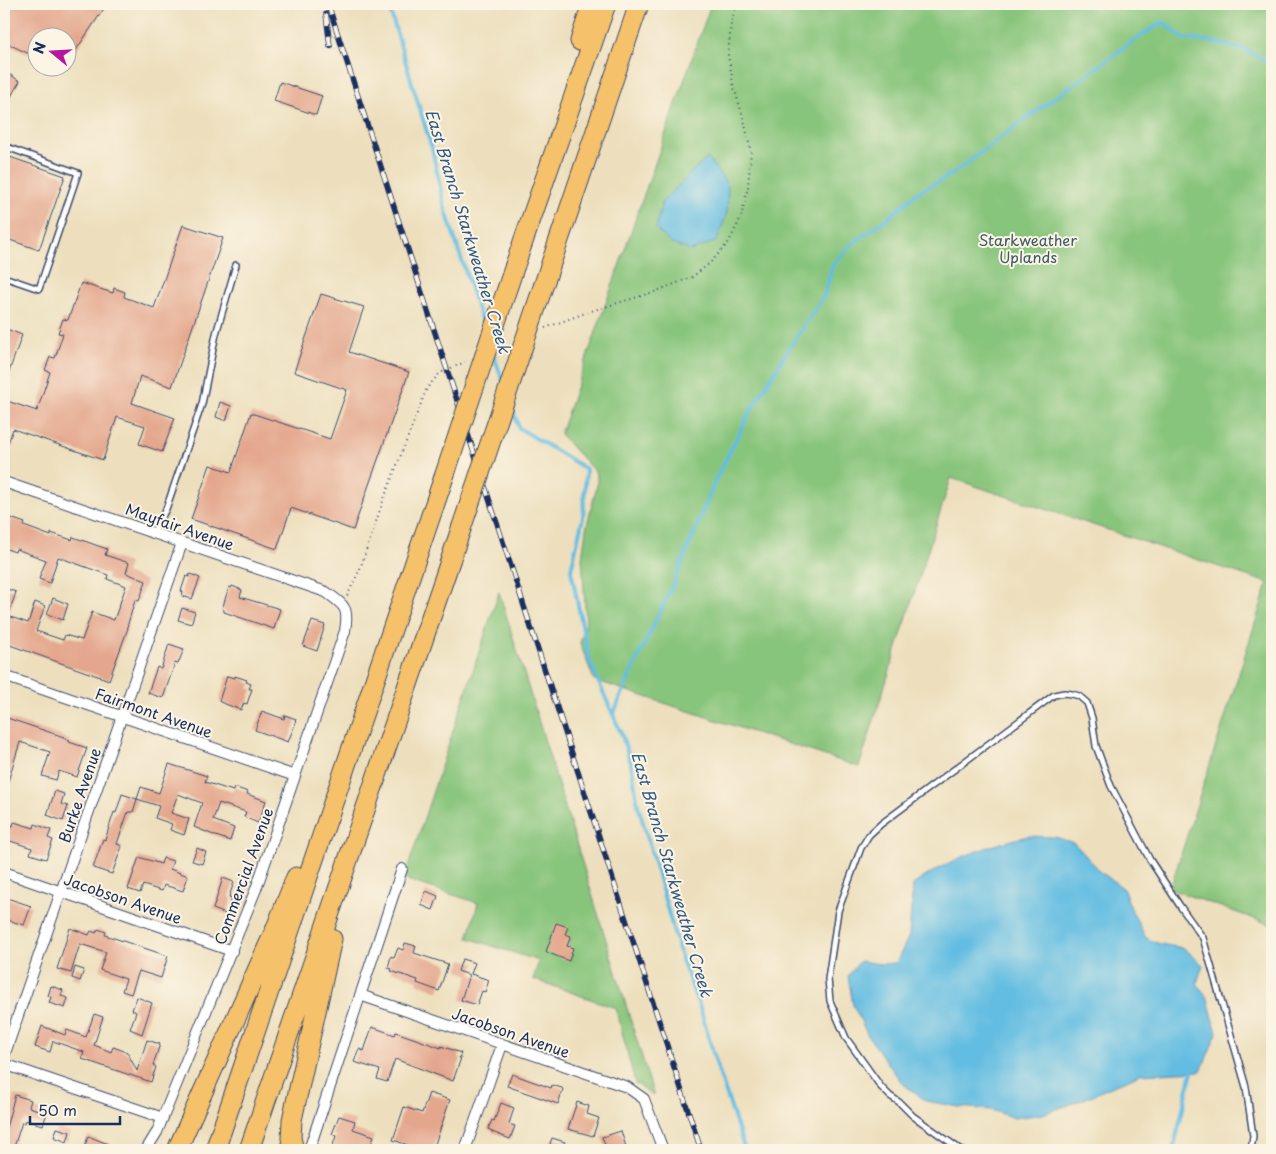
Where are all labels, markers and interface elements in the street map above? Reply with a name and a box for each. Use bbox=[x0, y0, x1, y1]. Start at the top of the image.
north arrow bbox=[28, 28, 78, 78]
text: N bbox=[27, 39, 51, 56]
water label: East Branch Starkweather Creek bbox=[420, 106, 518, 357]
park label: Starkweather Uplands bbox=[979, 228, 1077, 268]
street label: Mayfair Avenue bbox=[123, 497, 237, 555]
street label: Fairmont Avenue bbox=[92, 681, 216, 743]
street label: Burke Avenue bbox=[52, 744, 106, 846]
water label: East Branch Starkweather Creek bbox=[626, 748, 720, 1001]
street label: Commercial Avenue bbox=[208, 804, 278, 948]
street label: Jacobson Avenue bbox=[61, 867, 185, 929]
street label: Jacobson Avenue bbox=[449, 1001, 573, 1063]
scale bar bbox=[30, 1094, 120, 1126]
text: 50 m bbox=[38, 1098, 77, 1121]

